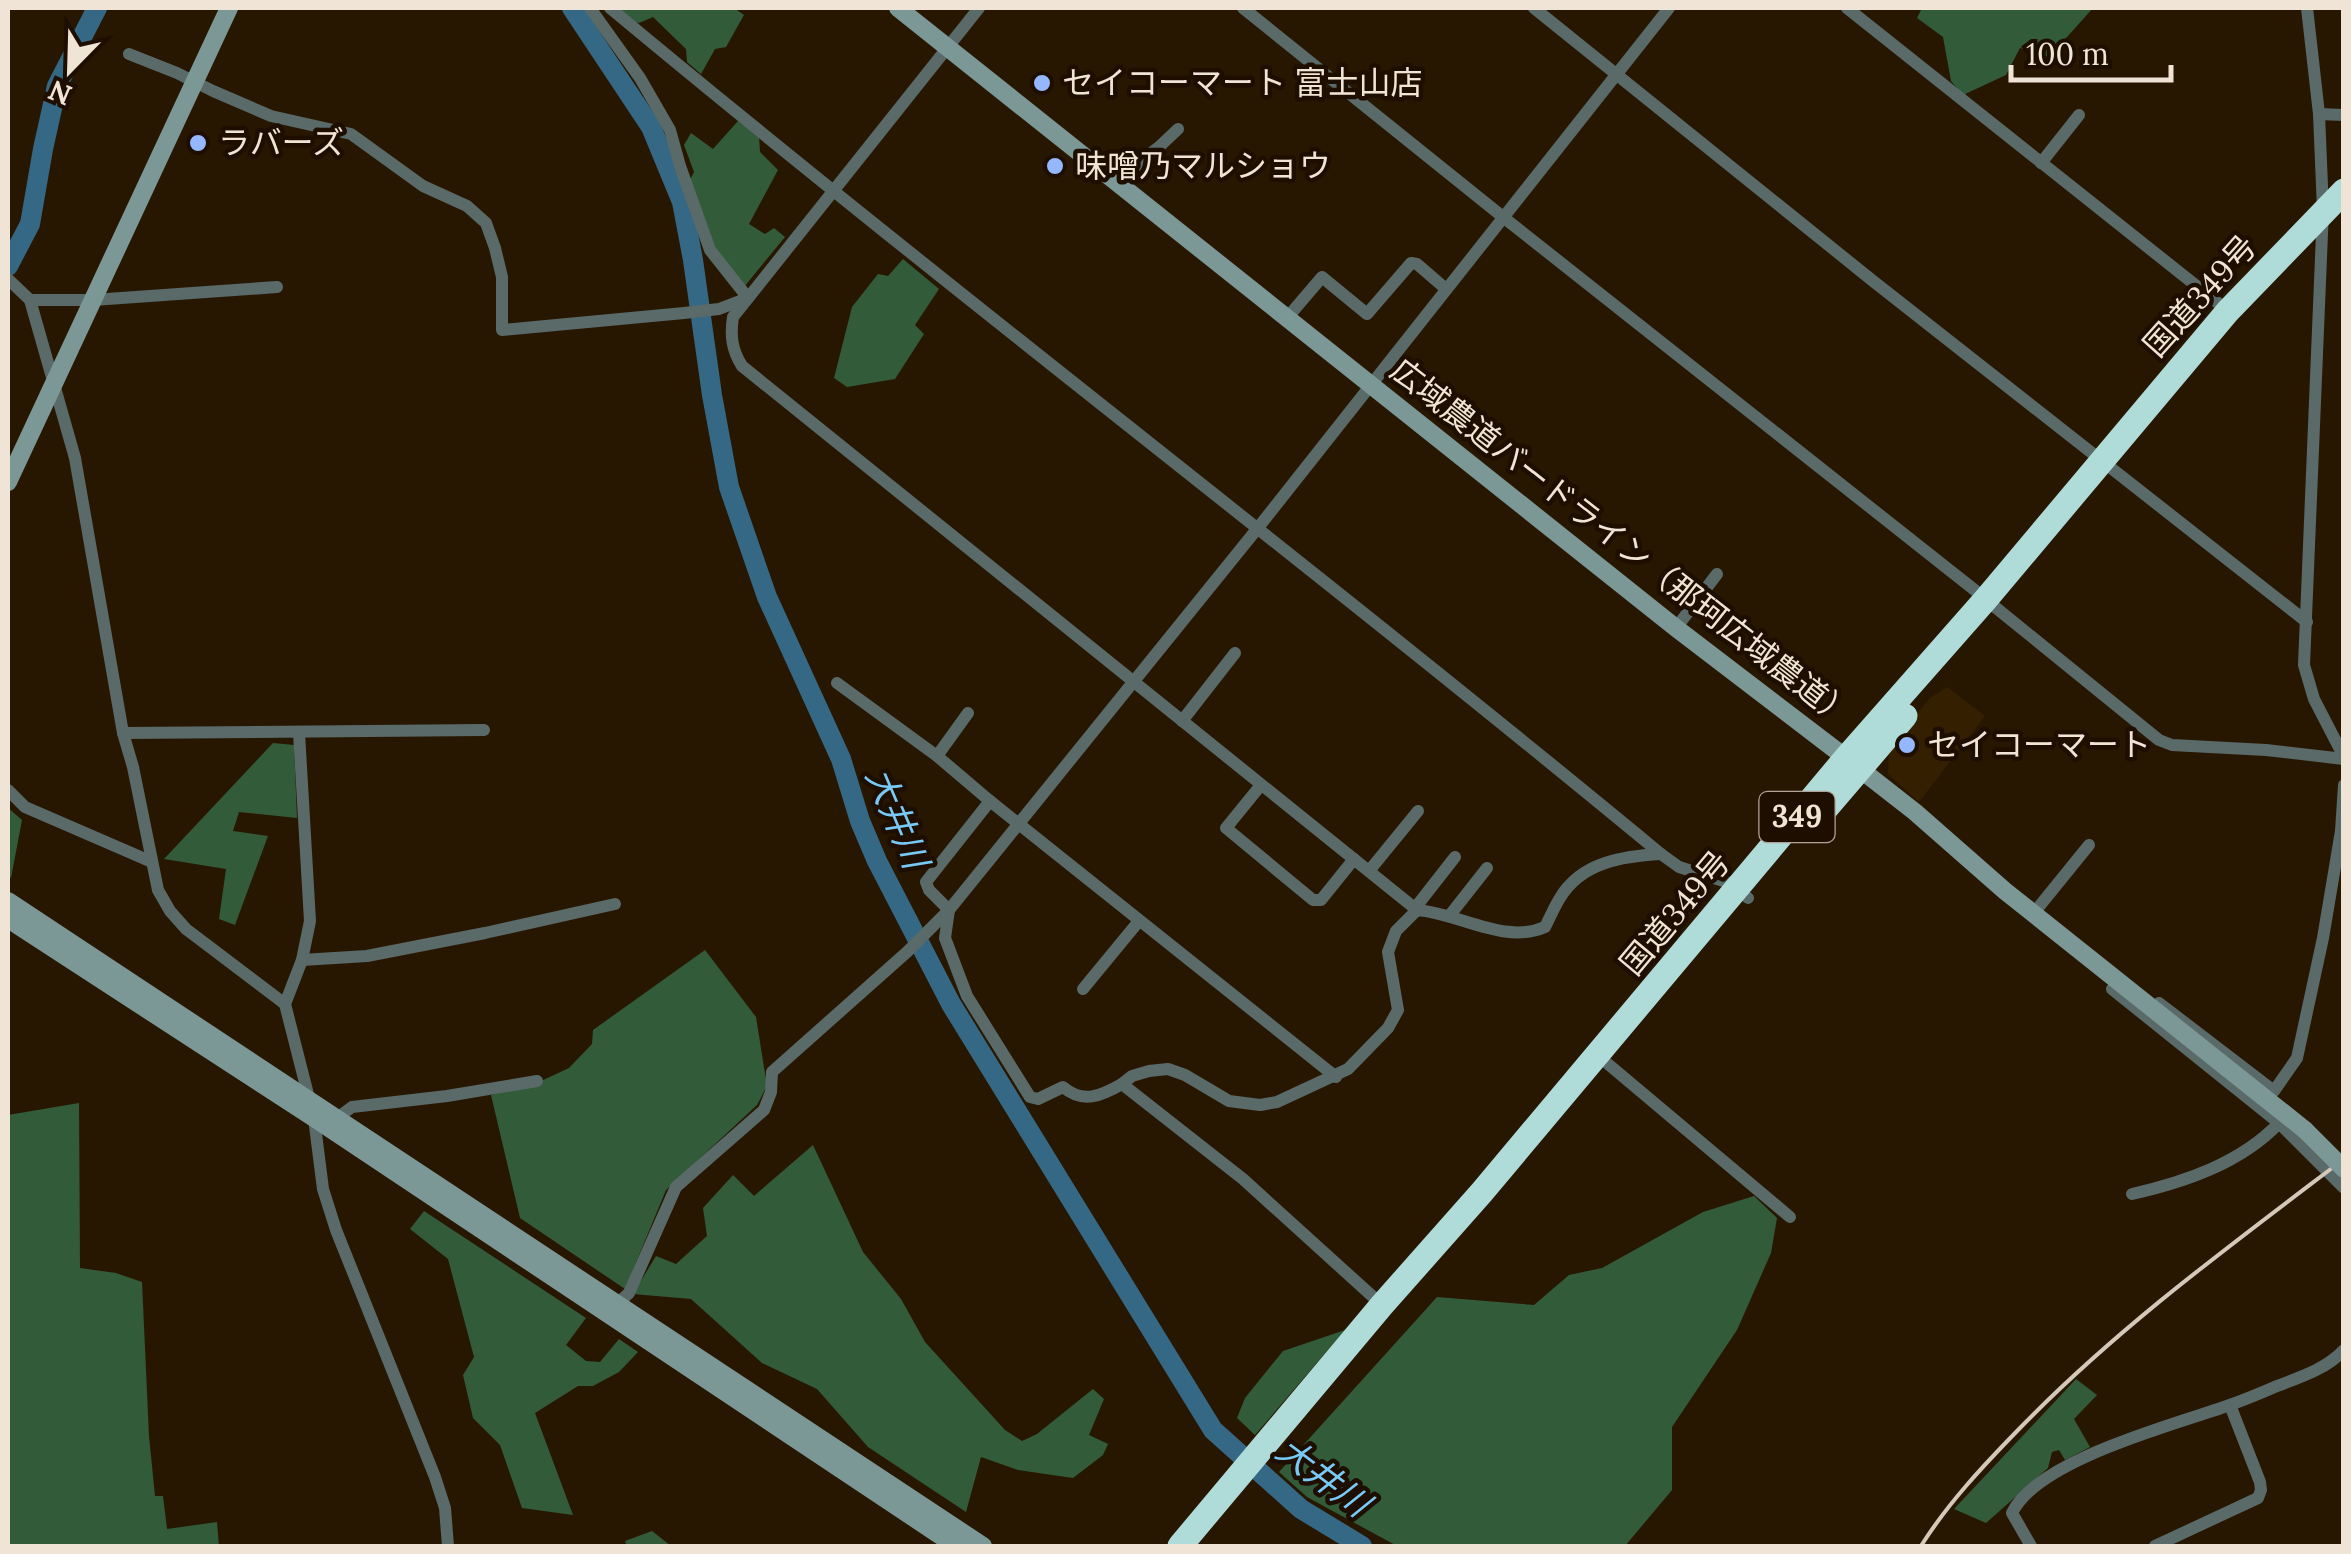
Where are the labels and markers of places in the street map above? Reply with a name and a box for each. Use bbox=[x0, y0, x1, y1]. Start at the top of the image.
place label: セイコーマート 富士山店 bbox=[1062, 62, 1422, 103]
marker: セイコーマート 富士山店 bbox=[1031, 72, 1053, 94]
place label: ラバーズ bbox=[218, 122, 344, 163]
marker: ラバーズ bbox=[187, 132, 209, 154]
place label: 味噌乃マルショウ bbox=[1075, 145, 1331, 186]
marker: 味噌乃マルショウ bbox=[1044, 155, 1066, 177]
place label: セイコーマート bbox=[1927, 724, 2151, 765]
marker: セイコーマート bbox=[1896, 734, 1918, 756]

